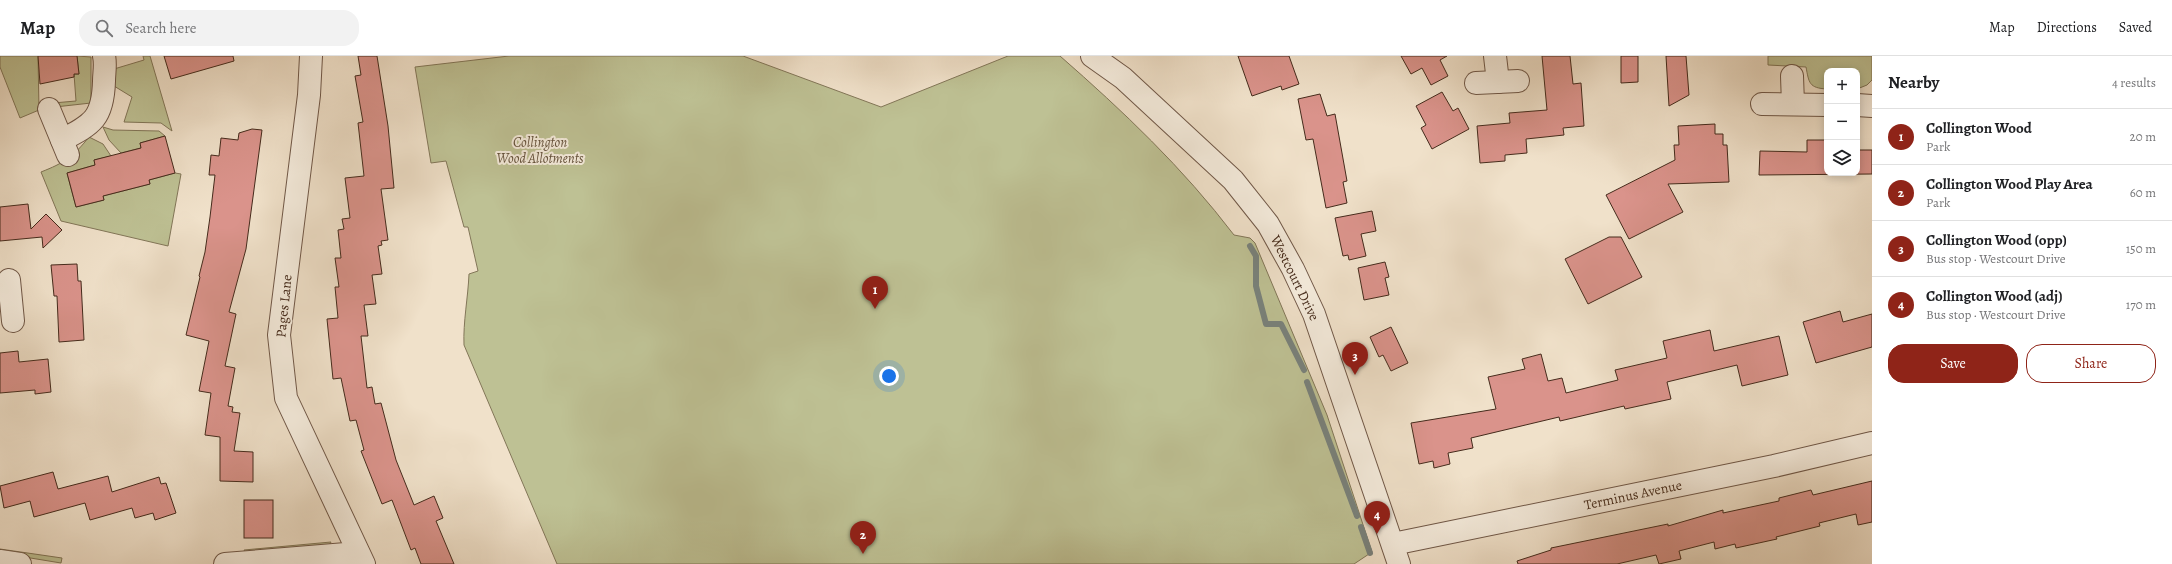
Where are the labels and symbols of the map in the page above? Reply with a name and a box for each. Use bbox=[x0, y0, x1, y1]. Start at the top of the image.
park label: Collington Wood Allotments bbox=[497, 133, 584, 168]
street label: Westcourt Drive bbox=[1266, 231, 1324, 324]
street label: Pages Lane bbox=[271, 274, 297, 338]
pin: 1 bbox=[862, 276, 888, 309]
pin: 3 bbox=[1342, 342, 1368, 375]
your location bbox=[879, 366, 899, 386]
street label: Terminus Avenue bbox=[1582, 475, 1684, 515]
pin: 4 bbox=[1364, 501, 1390, 534]
pin: 2 bbox=[850, 521, 876, 554]

